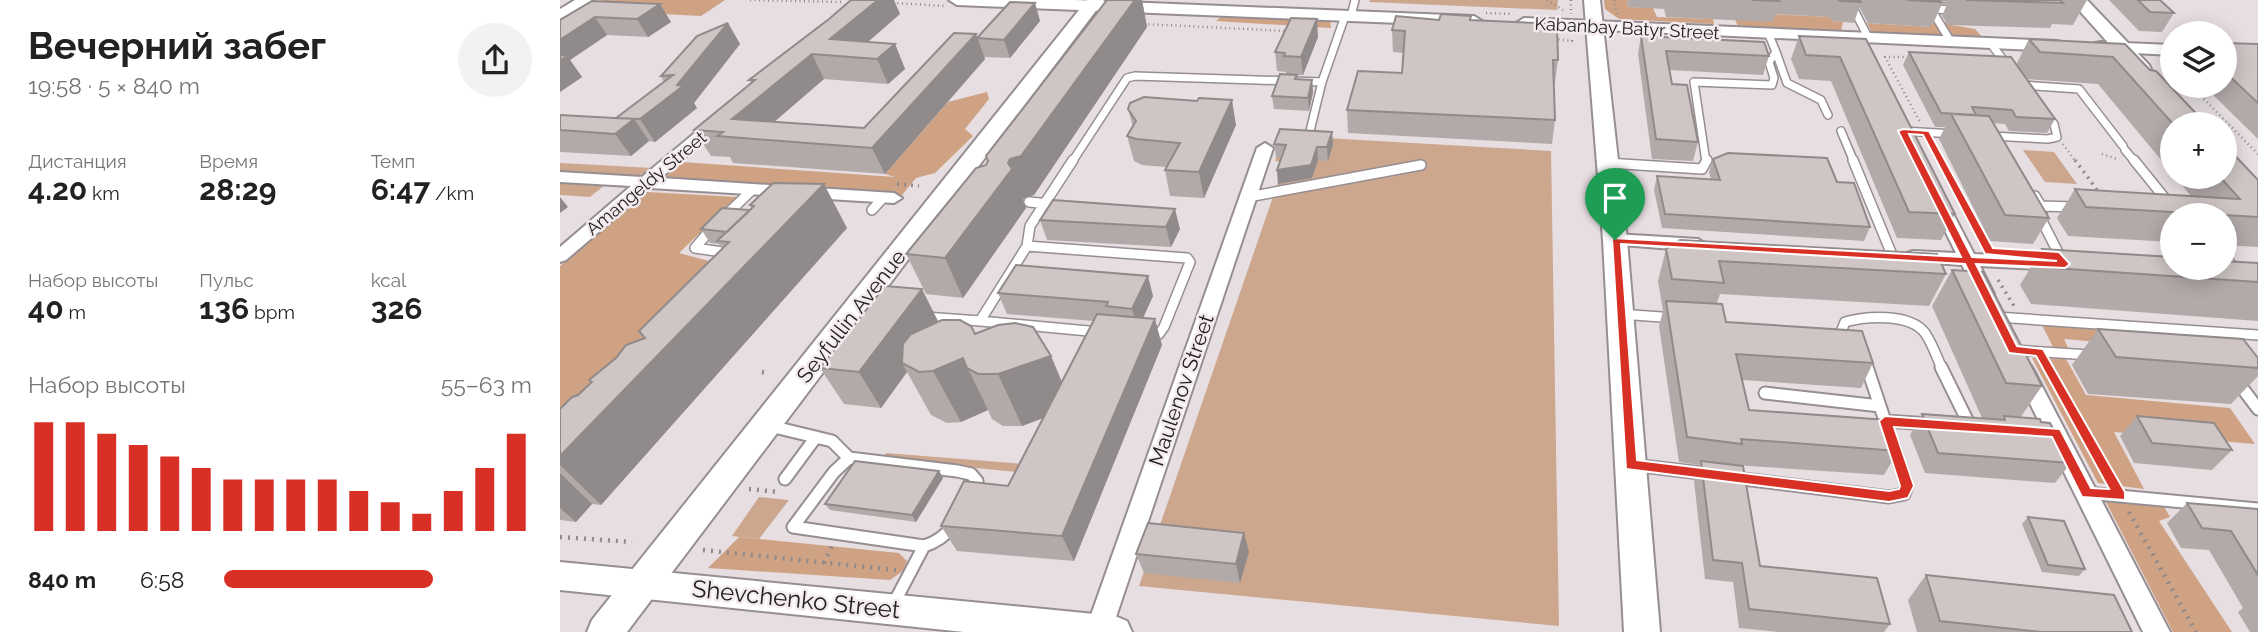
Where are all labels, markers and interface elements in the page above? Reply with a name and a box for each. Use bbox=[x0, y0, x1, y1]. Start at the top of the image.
street label: Kabanbay Batyr Street bbox=[1534, 13, 1720, 43]
map controls bbox=[2160, 21, 2237, 280]
button: layers bbox=[2160, 21, 2237, 98]
text: Вечерний забег bbox=[28, 23, 326, 68]
button: share bbox=[458, 23, 532, 97]
text: 19:58 · 5 × 840 m bbox=[28, 72, 200, 99]
button: + bbox=[2160, 112, 2237, 189]
street label: Amangeldy Street bbox=[582, 127, 710, 239]
text: Дистанция bbox=[28, 150, 127, 172]
text: Время bbox=[199, 150, 258, 172]
text: Темп bbox=[371, 150, 415, 172]
pin bbox=[1585, 168, 1645, 240]
text: 4.20 bbox=[28, 172, 87, 207]
text: 28:29 bbox=[199, 172, 276, 207]
text: 6:47 bbox=[371, 172, 430, 207]
icon: arrive bbox=[1596, 179, 1634, 217]
text: km bbox=[87, 182, 120, 204]
text: /km bbox=[430, 182, 474, 204]
button: − bbox=[2160, 203, 2237, 280]
street label: Seyfullin Avenue bbox=[791, 244, 911, 388]
text: Набор высоты bbox=[28, 269, 158, 291]
text: Пульс bbox=[199, 269, 254, 291]
text: kcal bbox=[371, 269, 406, 291]
text: 40 bbox=[28, 291, 64, 326]
text: 136 bbox=[199, 291, 249, 326]
text: 326 bbox=[371, 291, 423, 326]
text: m bbox=[64, 301, 86, 323]
text: bpm bbox=[249, 301, 295, 323]
street label: Maulenov Street bbox=[1143, 311, 1219, 469]
text: Набор высоты bbox=[28, 371, 186, 398]
text: 55–63 m bbox=[441, 371, 532, 398]
text: 840 m bbox=[28, 566, 96, 593]
text: 6:58 bbox=[140, 566, 184, 593]
street label: Shevchenko Street bbox=[691, 574, 901, 624]

